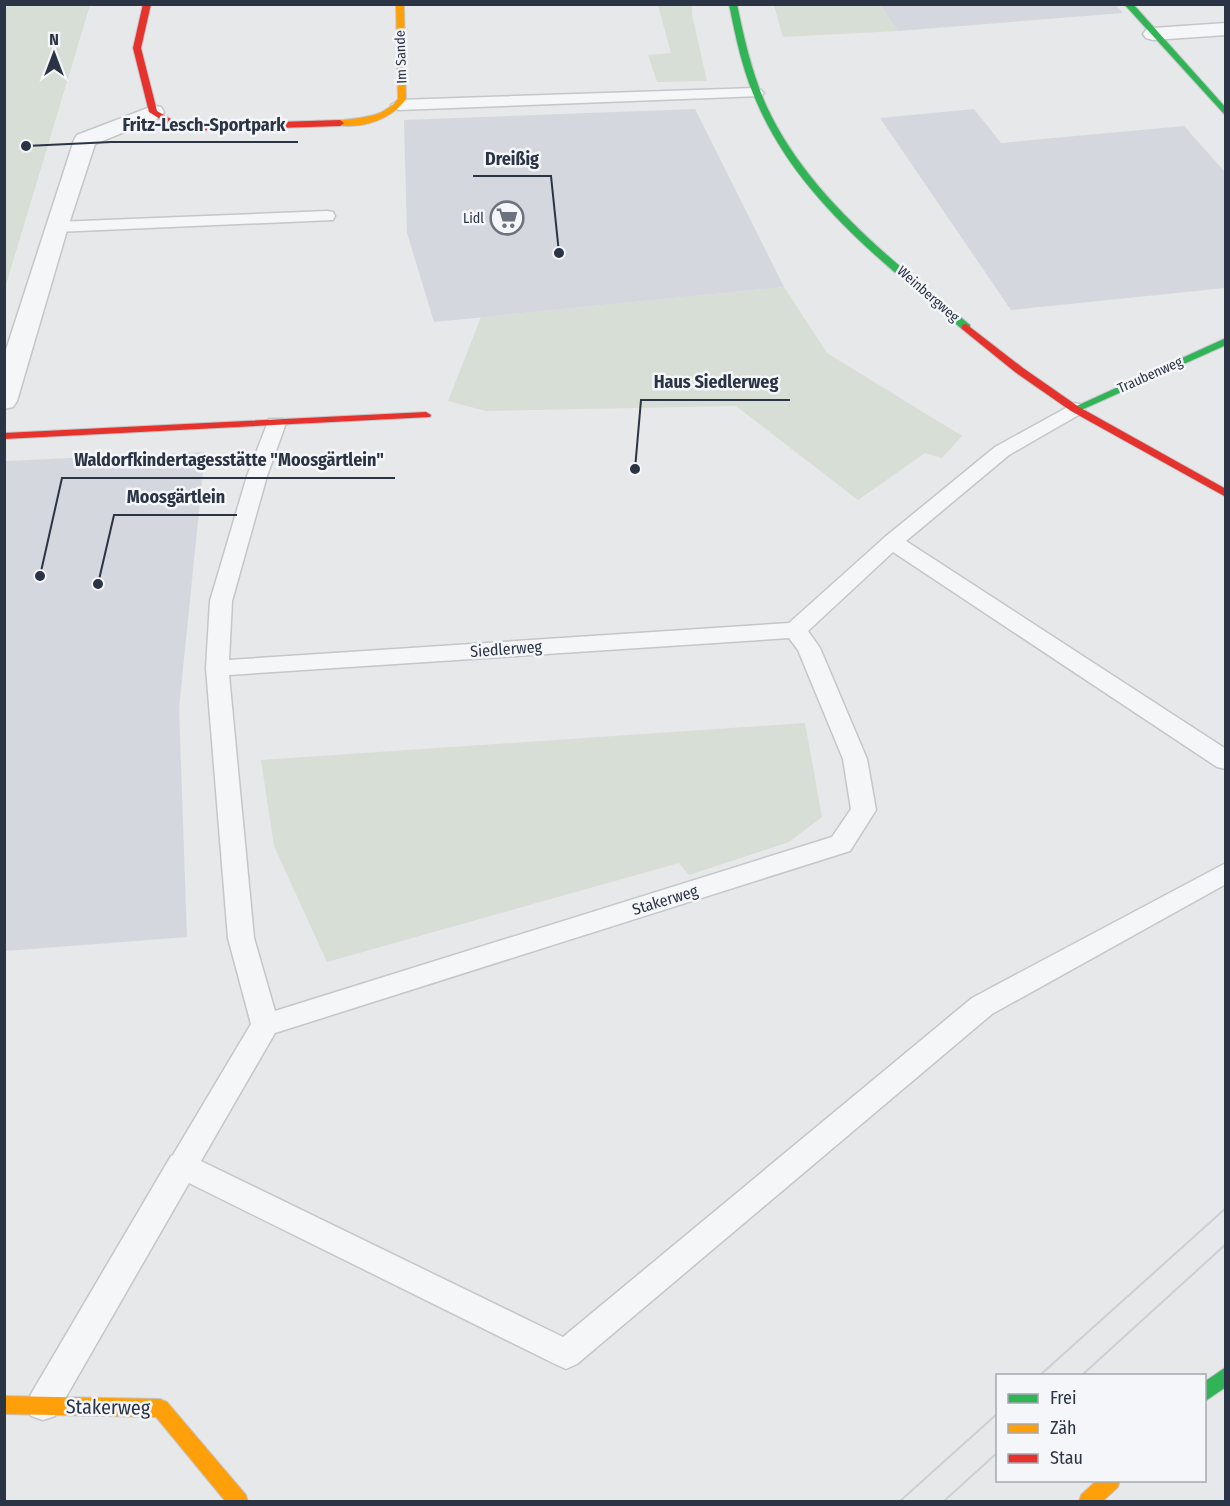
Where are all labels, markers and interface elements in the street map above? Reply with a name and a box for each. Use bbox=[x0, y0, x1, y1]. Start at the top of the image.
north arrow bbox=[24, 24, 84, 84]
text: N bbox=[49, 30, 59, 49]
street label: Im Sande bbox=[392, 30, 410, 84]
callout: Fritz-Lesch-Sportpark bbox=[111, 106, 298, 142]
text: Fritz-Lesch-Sportpark bbox=[122, 114, 286, 136]
callout: Dreißig bbox=[473, 140, 551, 176]
text: Dreißig bbox=[485, 148, 539, 170]
supermarket icon: Lidl bbox=[489, 200, 525, 236]
place label: Lidl bbox=[463, 210, 484, 227]
street label: Weinbergweg bbox=[894, 263, 963, 326]
street label: Traubenweg bbox=[1115, 353, 1185, 397]
callout: Haus Siedlerweg bbox=[641, 364, 790, 400]
text: Haus Siedlerweg bbox=[654, 371, 778, 393]
callout: Waldorfkindertagesstätte "Moosgärtlein" bbox=[62, 442, 395, 478]
text: Waldorfkindertagesstätte "Moosgärtlein" bbox=[74, 449, 384, 471]
callout: Moosgärtlein bbox=[114, 479, 237, 515]
text: Moosgärtlein bbox=[127, 486, 225, 508]
street label: Siedlerweg bbox=[469, 637, 543, 661]
street label: Stakerweg bbox=[630, 881, 701, 919]
legend bbox=[996, 1374, 1206, 1482]
text: Frei bbox=[1050, 1387, 1076, 1409]
street label: Stakerweg bbox=[66, 1394, 151, 1420]
text: Zäh bbox=[1050, 1417, 1077, 1439]
text: Stau bbox=[1050, 1447, 1083, 1469]

